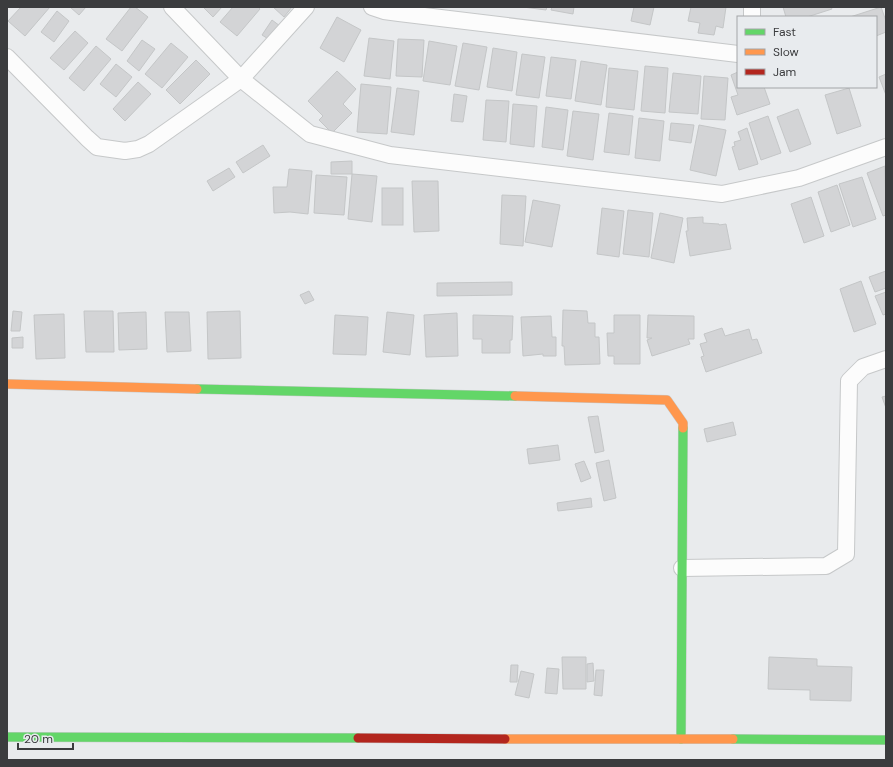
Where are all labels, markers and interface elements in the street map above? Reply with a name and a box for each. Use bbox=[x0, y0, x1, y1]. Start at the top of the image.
legend bbox=[737, 16, 877, 88]
text: Fast bbox=[773, 24, 796, 40]
text: Slow bbox=[773, 44, 799, 60]
text: Jam bbox=[773, 64, 796, 80]
scale bar bbox=[18, 725, 73, 751]
text: 20 m bbox=[24, 731, 53, 747]

